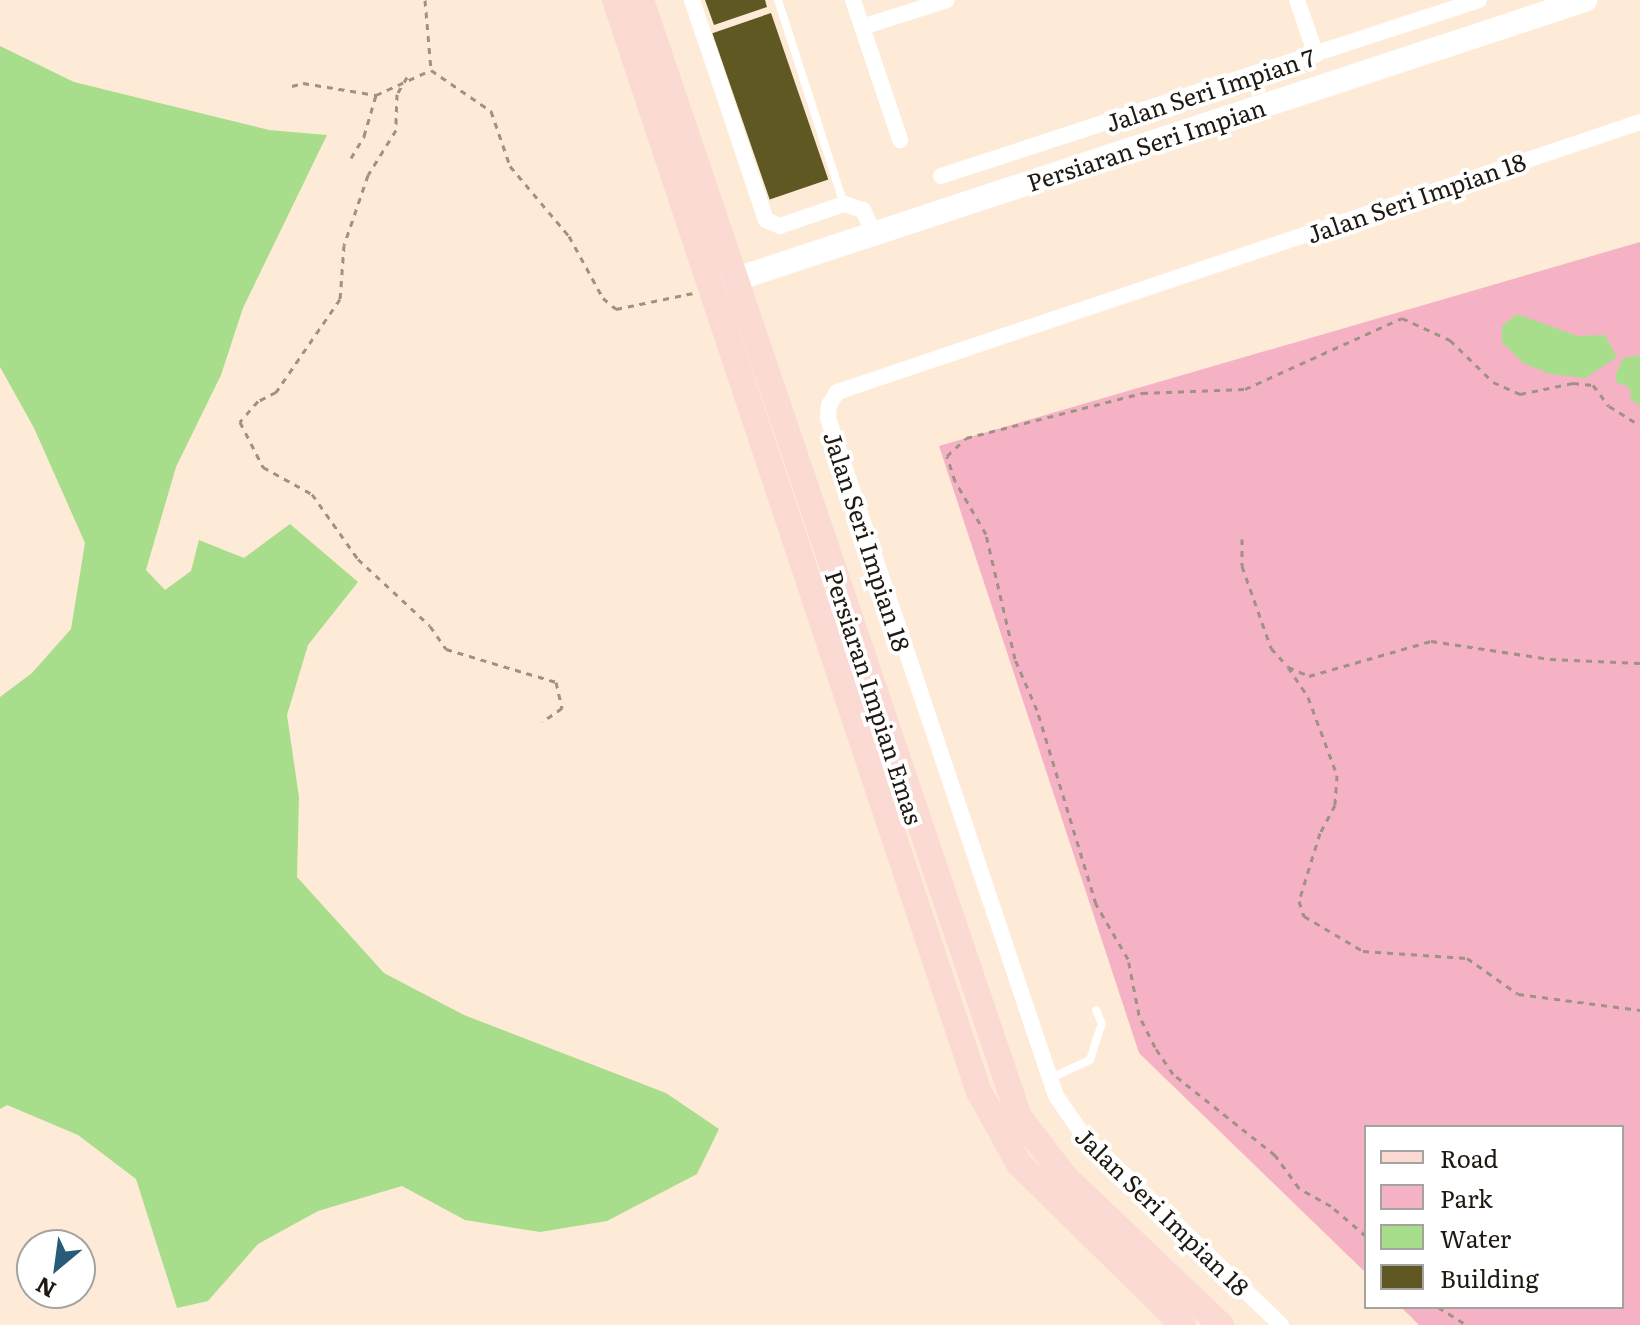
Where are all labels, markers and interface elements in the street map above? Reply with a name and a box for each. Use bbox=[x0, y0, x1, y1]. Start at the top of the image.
street label: Jalan Seri Impian 7 bbox=[1102, 42, 1318, 136]
street label: Persiaran Seri Impian bbox=[1023, 92, 1269, 196]
street label: Jalan Seri Impian 18 bbox=[1303, 146, 1529, 248]
street label: Jalan Seri Impian 18 bbox=[819, 427, 917, 655]
street label: Persiaran Impian Emas bbox=[820, 566, 930, 828]
street label: Jalan Seri Impian 18 bbox=[1070, 1121, 1256, 1301]
legend bbox=[1364, 1125, 1624, 1309]
text: Road bbox=[1440, 1140, 1498, 1175]
text: Park bbox=[1440, 1180, 1493, 1215]
text: Water bbox=[1440, 1220, 1511, 1255]
north arrow bbox=[16, 1229, 96, 1309]
text: Building bbox=[1440, 1260, 1539, 1295]
text: N bbox=[29, 1270, 61, 1308]

